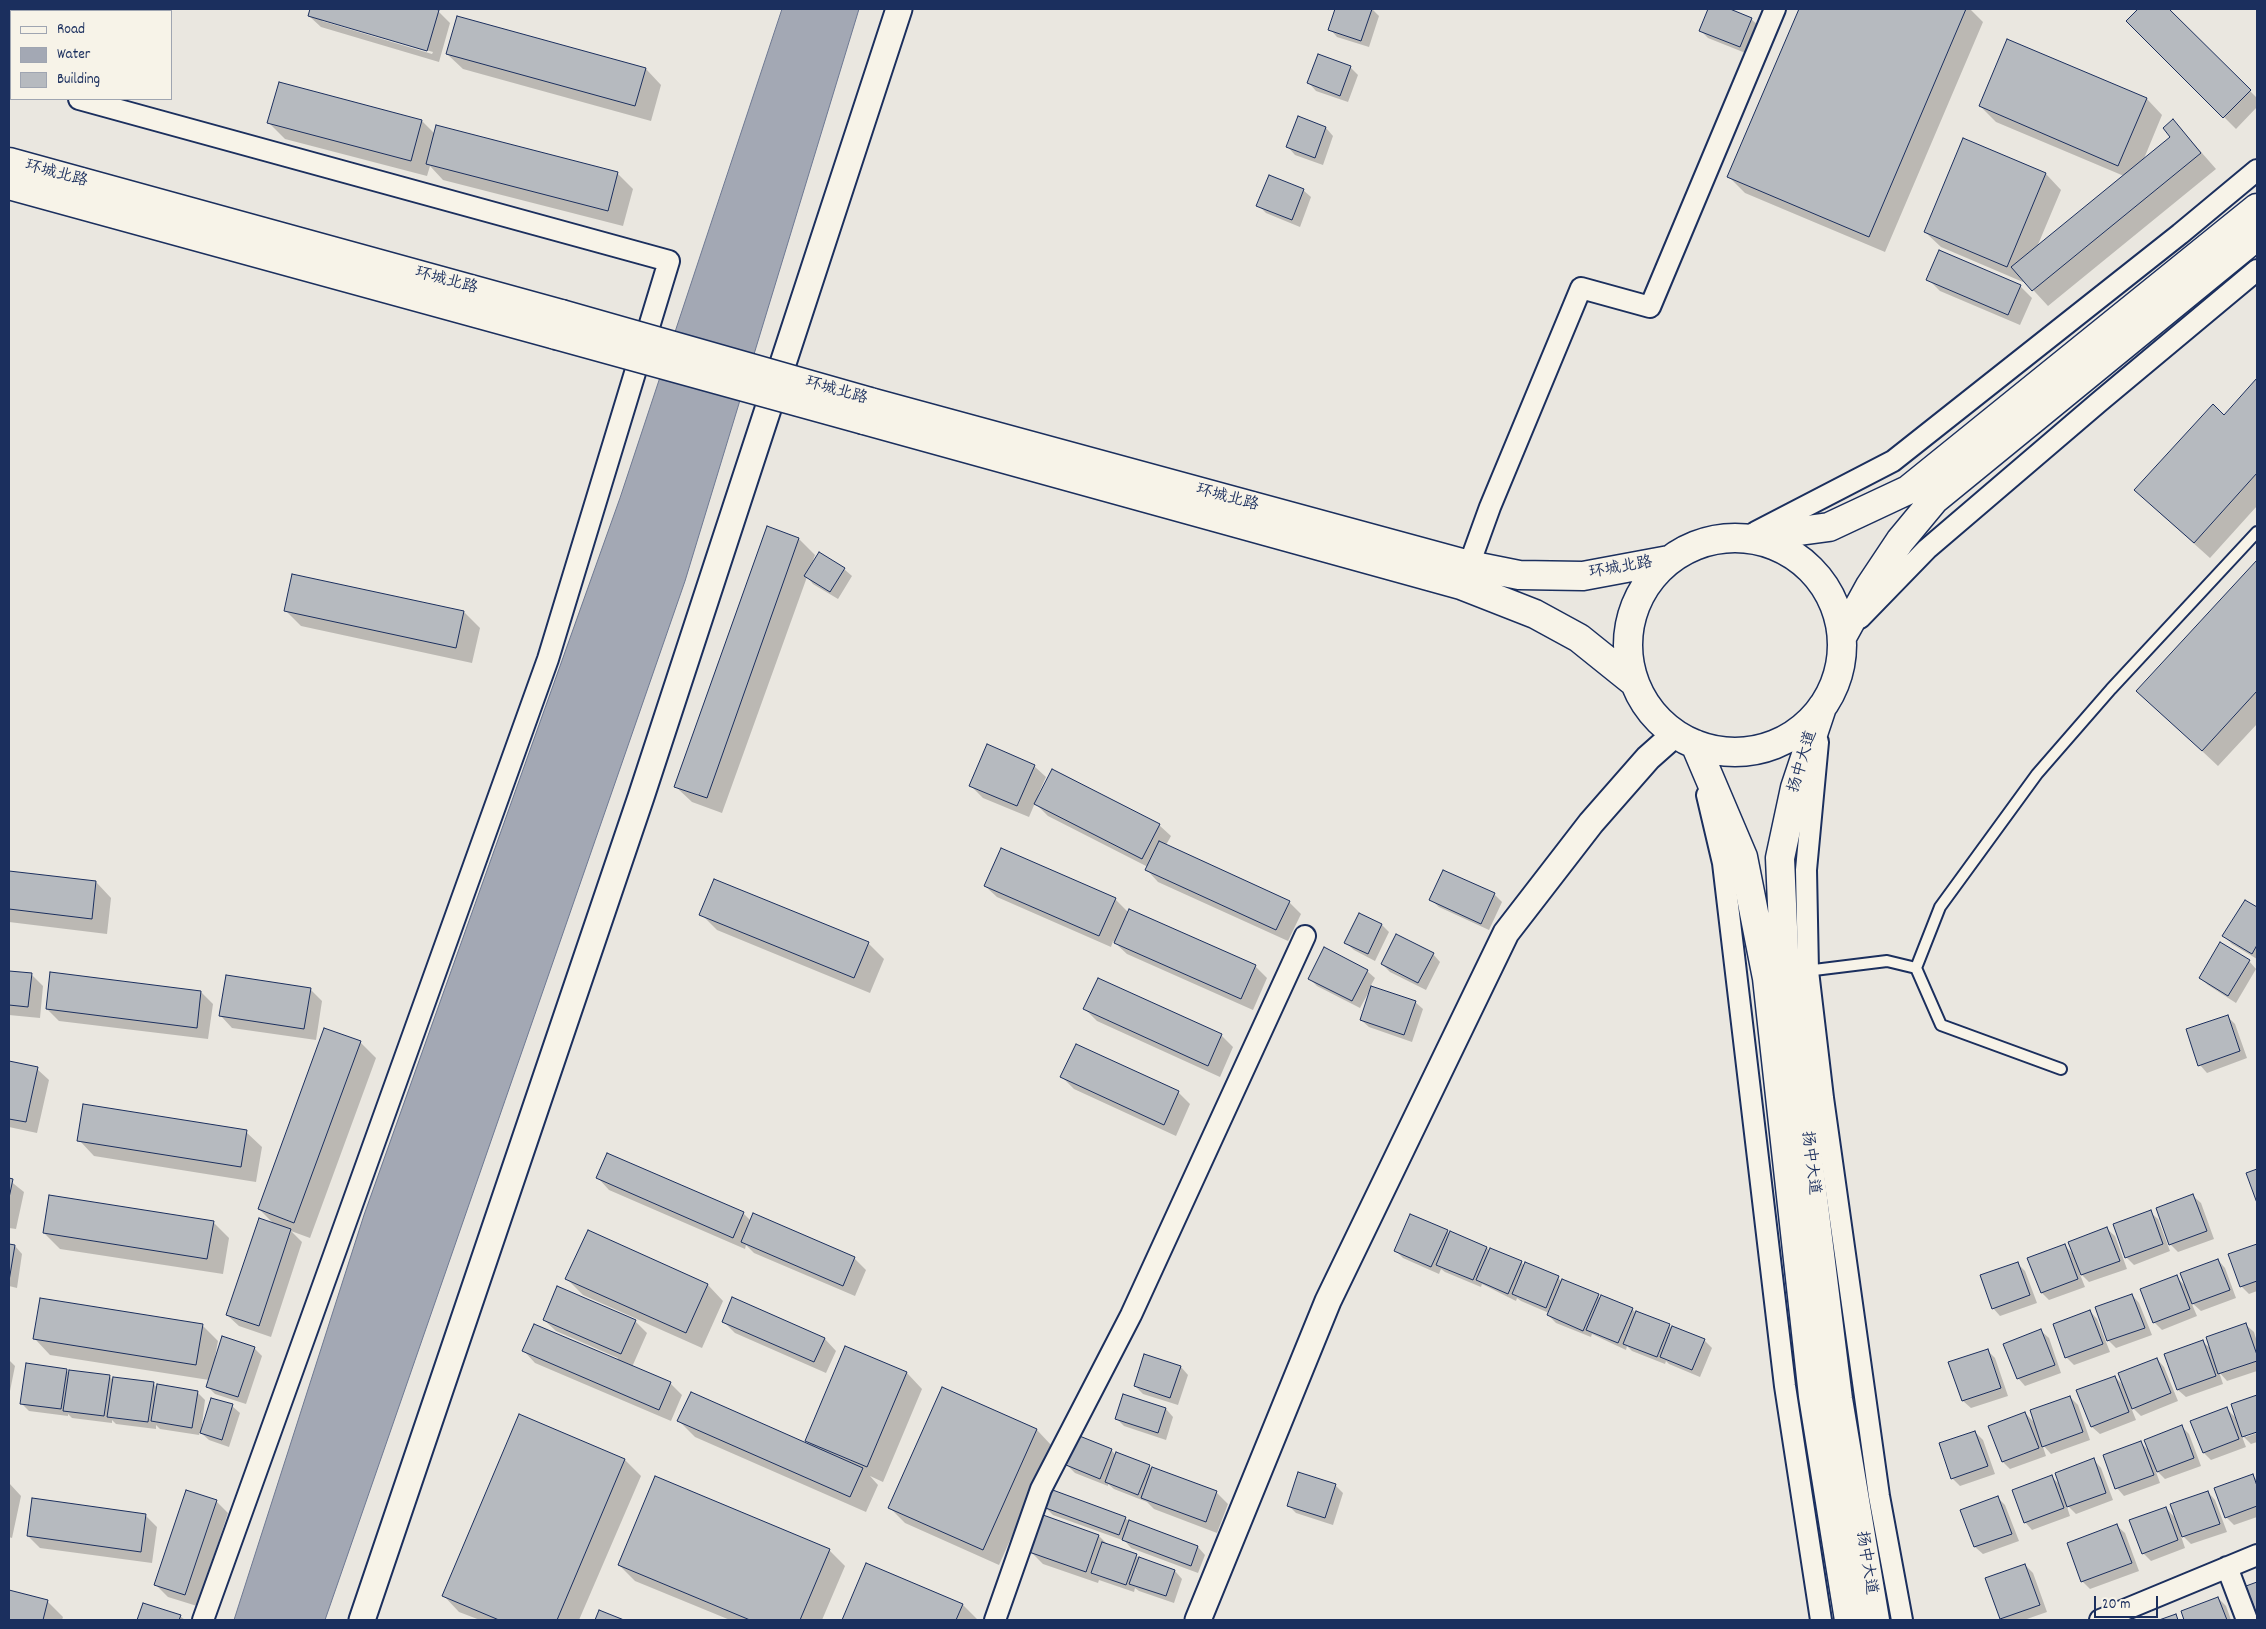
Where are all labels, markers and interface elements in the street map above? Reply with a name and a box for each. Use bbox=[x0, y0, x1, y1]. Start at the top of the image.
legend bbox=[10, 10, 172, 100]
text: Road bbox=[57, 19, 85, 41]
text: Water bbox=[57, 44, 90, 66]
text: Building bbox=[57, 69, 100, 91]
street label: 环城北路 bbox=[23, 157, 89, 193]
street label: 环城北路 bbox=[413, 264, 479, 300]
street label: 环城北路 bbox=[803, 374, 869, 410]
street label: 环城北路 bbox=[1194, 481, 1260, 517]
street label: 环城北路 bbox=[1588, 554, 1654, 584]
street label: 扬中大道 bbox=[1785, 729, 1823, 795]
street label: 扬中大道 bbox=[1796, 1130, 1822, 1196]
street label: 扬中大道 bbox=[1851, 1530, 1879, 1596]
scale bar bbox=[2096, 1586, 2160, 1618]
text: 20 m bbox=[2102, 1594, 2130, 1616]

